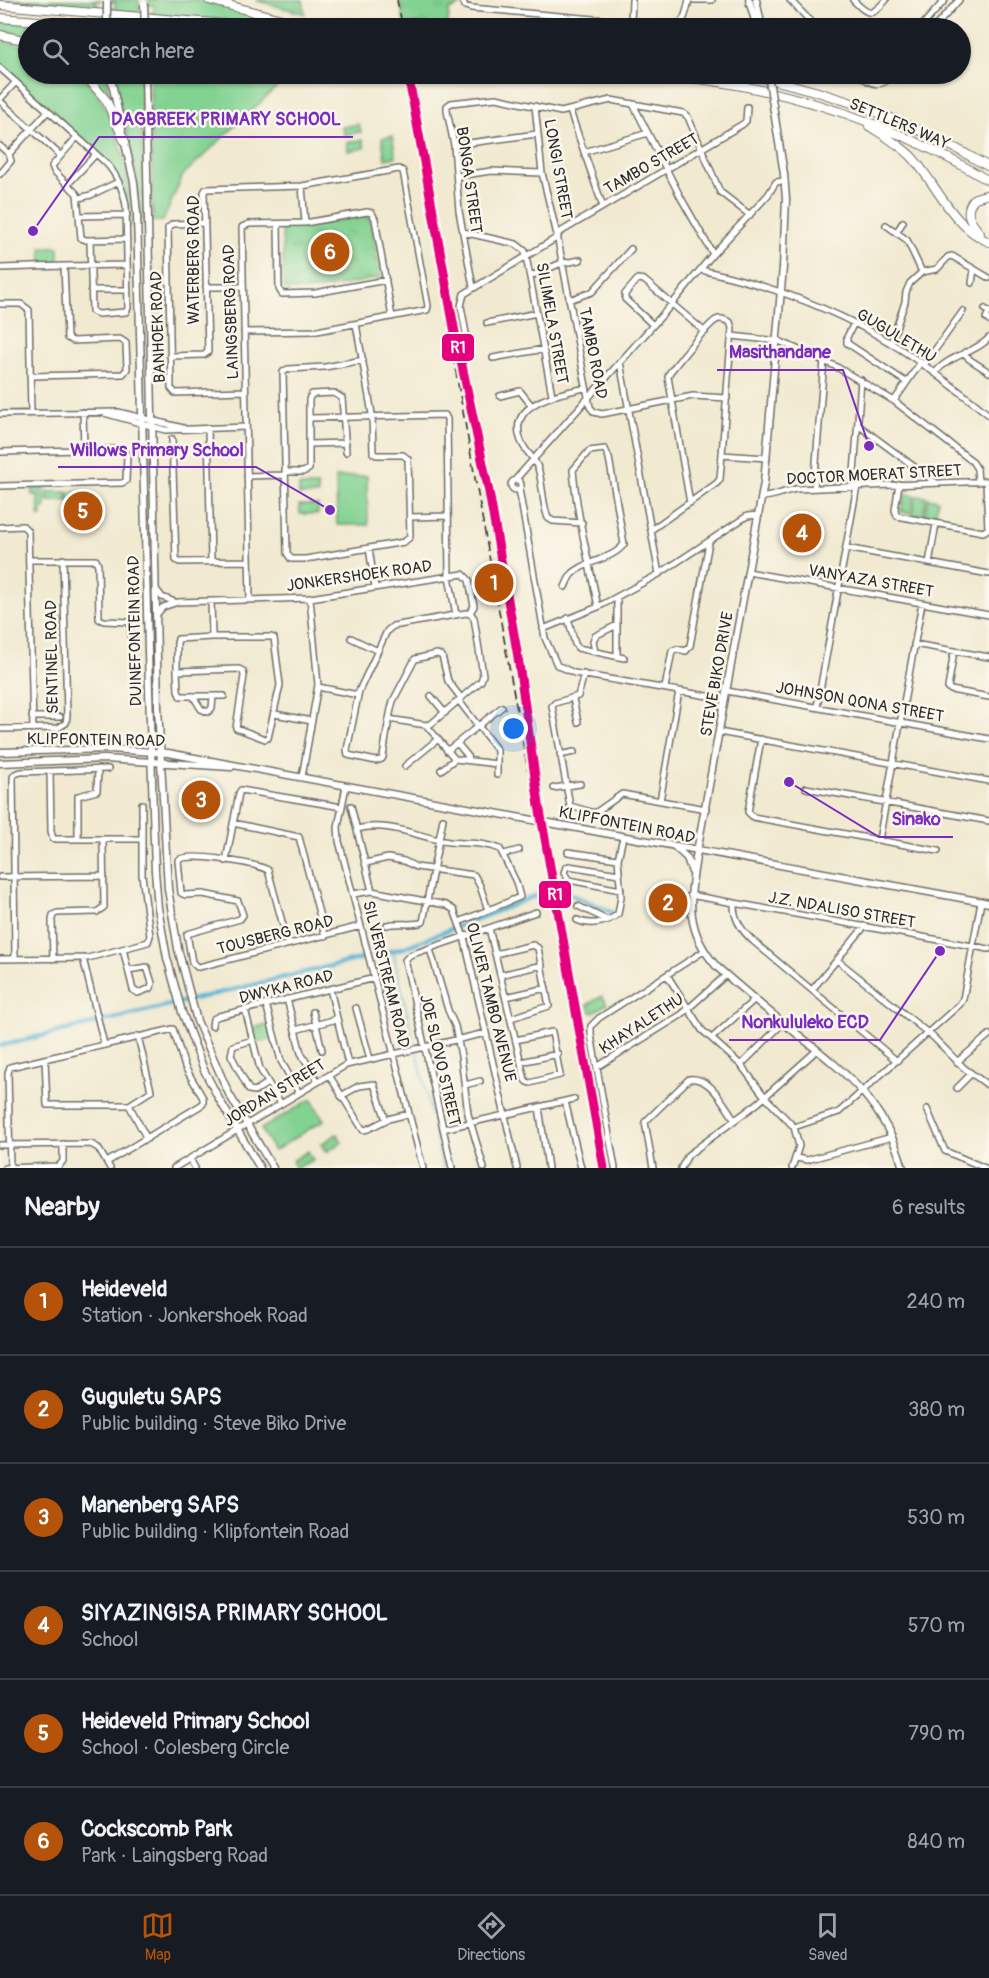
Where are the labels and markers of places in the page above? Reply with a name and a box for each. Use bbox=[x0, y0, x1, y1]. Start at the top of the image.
callout: DAGBREEK PRIMARY SCHOOL bbox=[99, 101, 353, 137]
pin: 6 bbox=[310, 230, 350, 274]
callout: Masithandane bbox=[717, 334, 843, 370]
callout: Willows Primary School bbox=[58, 431, 256, 467]
pin: 5 bbox=[64, 488, 103, 534]
pin: 4 bbox=[782, 510, 822, 556]
pin: 1 bbox=[474, 560, 514, 606]
pin: 3 bbox=[182, 778, 220, 822]
callout: Sinako bbox=[879, 801, 953, 837]
pin: 2 bbox=[648, 880, 688, 926]
callout: Nonkululeko ECD bbox=[729, 1004, 880, 1040]

